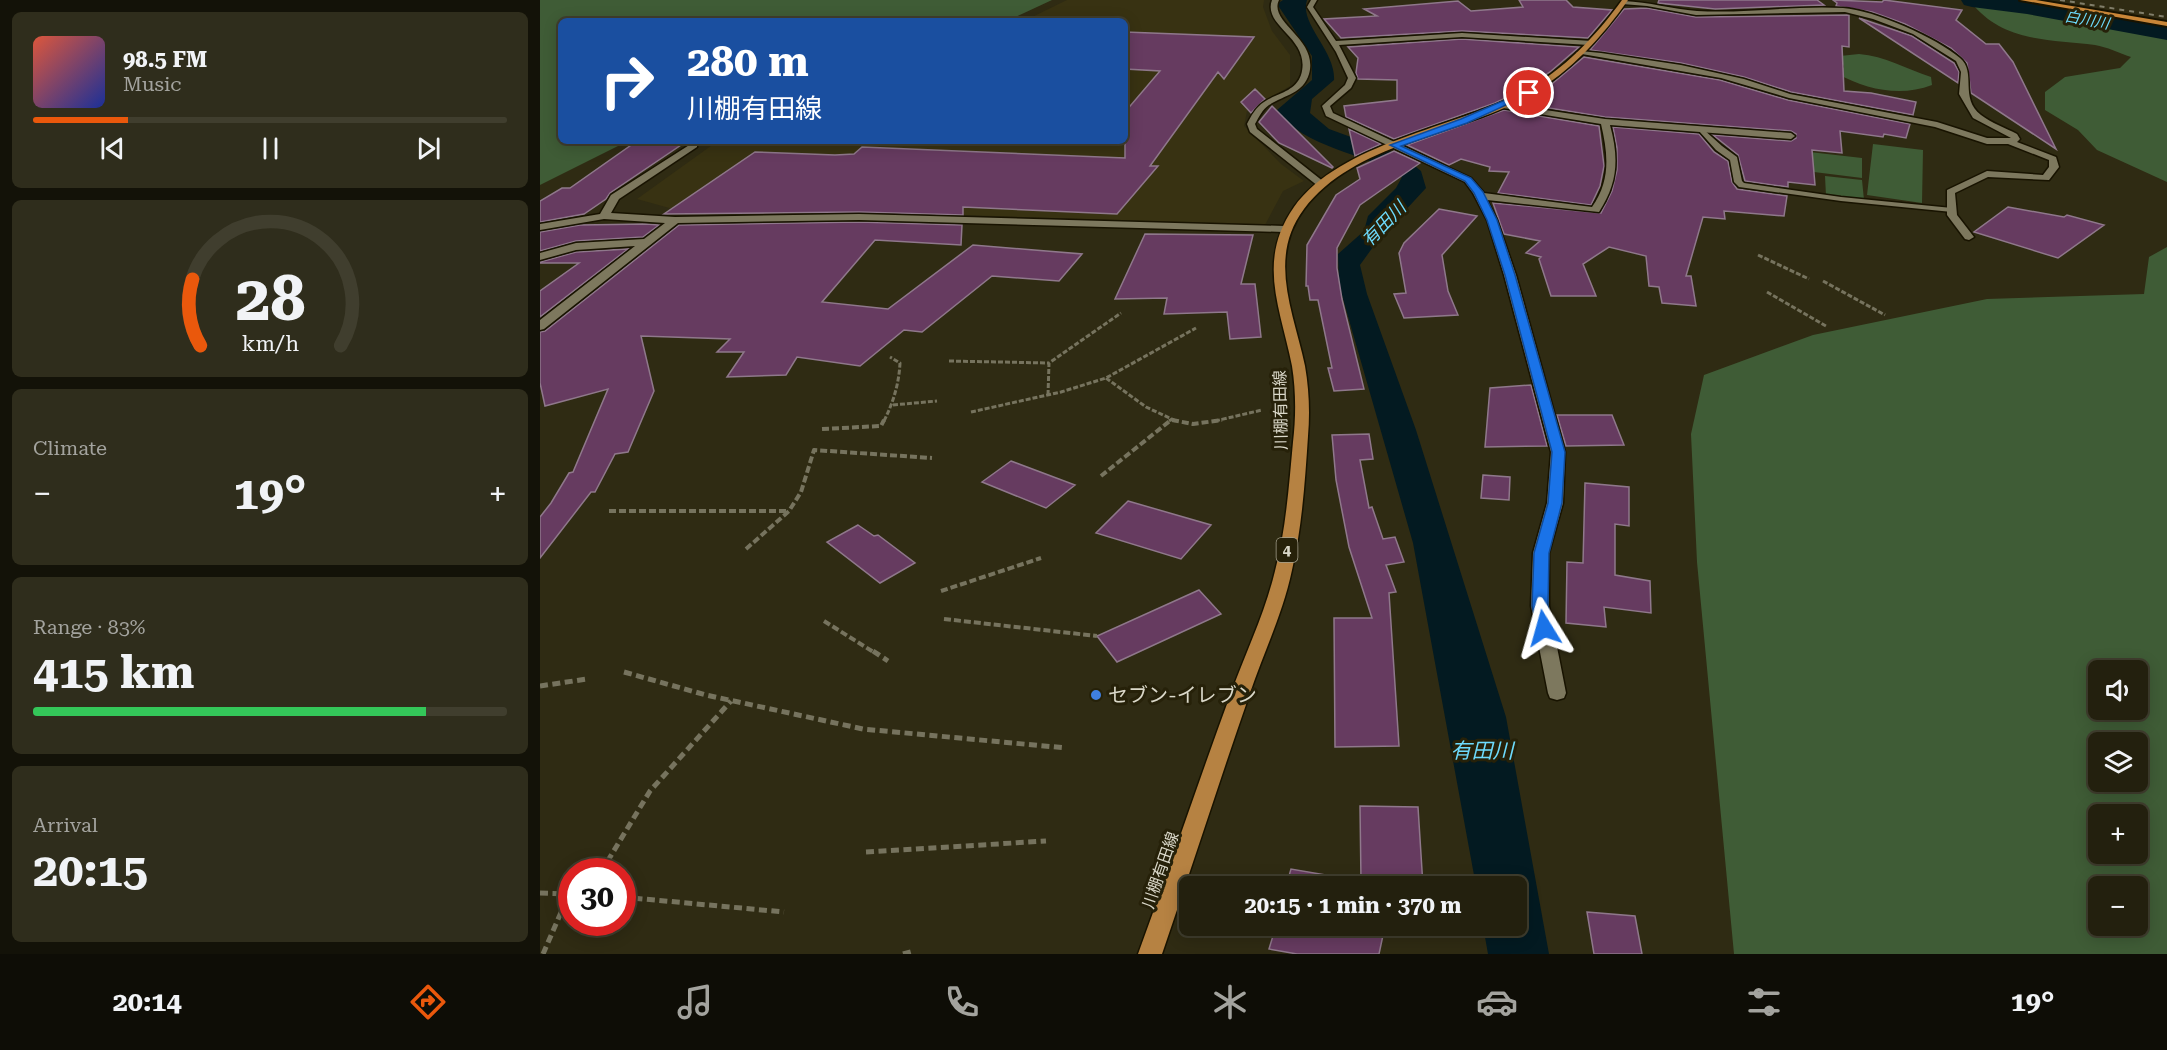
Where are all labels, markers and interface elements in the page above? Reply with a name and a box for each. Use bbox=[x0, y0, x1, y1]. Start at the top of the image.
water label: 白川川 bbox=[2063, 7, 2113, 33]
text: 280 m bbox=[687, 37, 809, 86]
icon: right bbox=[588, 42, 666, 120]
text: 98.5 FM bbox=[123, 47, 207, 72]
pin bbox=[1503, 67, 1554, 118]
text: Music bbox=[123, 72, 182, 96]
icon: arrive bbox=[1512, 76, 1545, 109]
text: 川棚有田線 bbox=[687, 93, 822, 125]
icon: previous bbox=[96, 132, 129, 165]
icon: pause bbox=[254, 132, 287, 165]
icon: next bbox=[412, 132, 445, 165]
water label: 有田川 bbox=[1357, 195, 1411, 250]
text: 28 bbox=[235, 262, 305, 335]
text: km/h bbox=[241, 331, 299, 356]
street label: 川棚有田線 bbox=[1270, 370, 1291, 450]
text: Climate bbox=[33, 436, 107, 460]
text: 19° bbox=[234, 467, 306, 520]
text: − bbox=[33, 474, 51, 513]
text: + bbox=[489, 474, 507, 513]
road number: 4 bbox=[1276, 538, 1298, 562]
position arrow bbox=[1512, 596, 1576, 660]
text: Range · 83% bbox=[33, 615, 145, 639]
text: 415 km bbox=[33, 646, 194, 699]
map controls bbox=[2088, 660, 2148, 936]
button: sound bbox=[2088, 660, 2148, 720]
place label: セブン-イレブン bbox=[1108, 683, 1257, 707]
marker: セブン-イレブン bbox=[1089, 688, 1103, 702]
button: layers bbox=[2088, 732, 2148, 792]
water label: 有田川 bbox=[1451, 739, 1515, 763]
button: + bbox=[2088, 804, 2148, 864]
text: Arrival bbox=[33, 813, 98, 837]
street label: 川棚有田線 bbox=[1138, 829, 1182, 911]
text: 20:15 bbox=[33, 844, 148, 897]
speed limit sign: 30 bbox=[558, 858, 636, 936]
button: − bbox=[2088, 876, 2148, 936]
text: 20:15 · 1 min · 370 m bbox=[1244, 893, 1462, 918]
icon: directions bbox=[407, 981, 449, 1023]
icon: music bbox=[674, 981, 716, 1023]
icon: phone bbox=[941, 981, 983, 1023]
icon: climate bbox=[1209, 981, 1251, 1023]
icon: car bbox=[1476, 981, 1518, 1023]
icon: filters bbox=[1743, 981, 1785, 1023]
text: 20:14 bbox=[113, 986, 182, 1018]
text: 19° bbox=[2011, 986, 2054, 1018]

